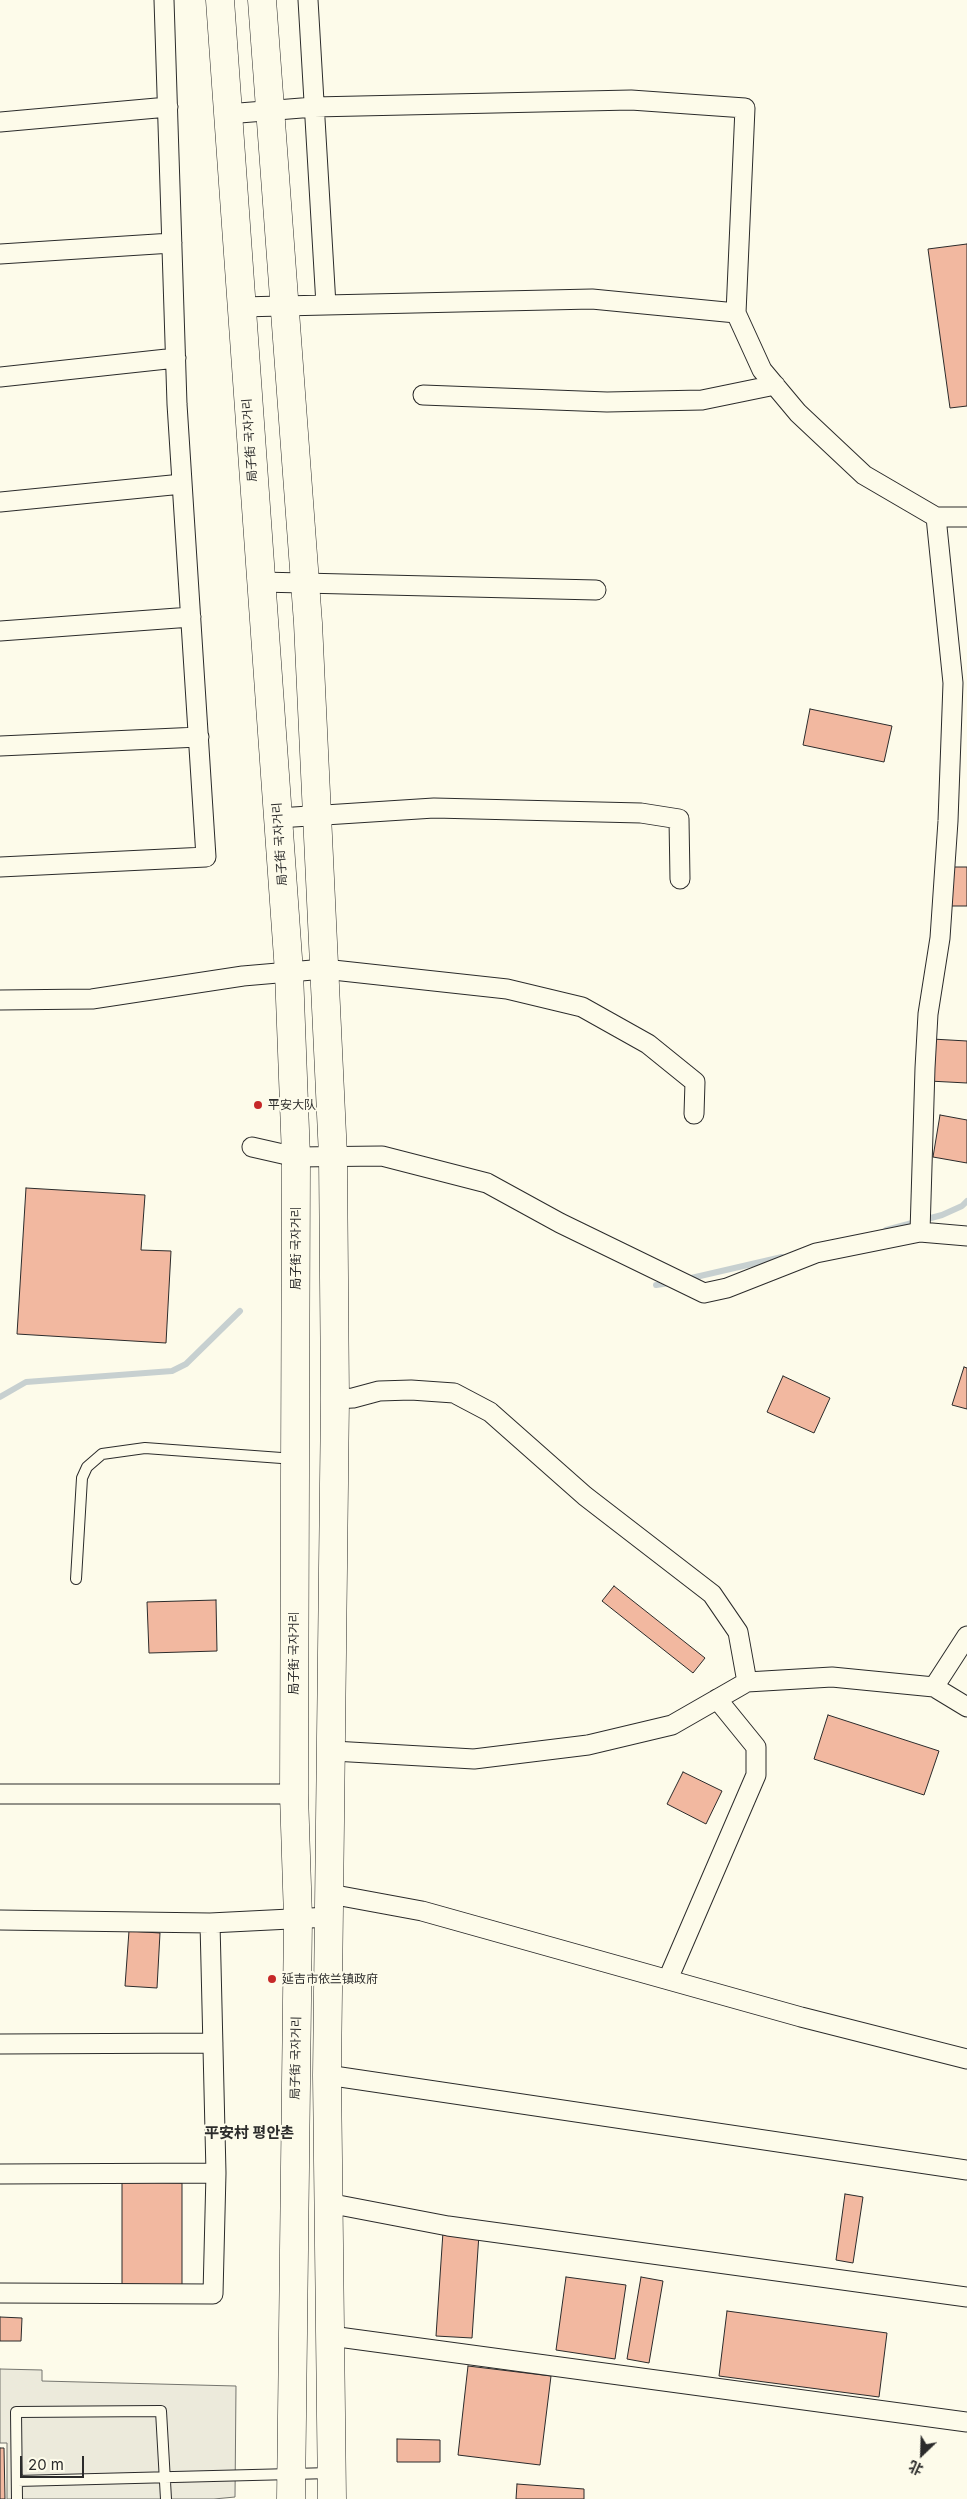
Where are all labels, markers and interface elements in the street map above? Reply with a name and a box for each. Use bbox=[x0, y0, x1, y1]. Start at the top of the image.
street label: 局子街 국자거리 bbox=[240, 398, 260, 482]
street label: 局子街 국자거리 bbox=[270, 802, 290, 886]
place label: 平安大队 bbox=[268, 1098, 316, 1112]
marker: 平安大队 bbox=[252, 1099, 264, 1111]
street label: 局子街 국자거리 bbox=[289, 1206, 303, 1290]
street label: 局子街 국자거리 bbox=[287, 1611, 301, 1695]
place label: 延吉市依兰镇政府 bbox=[282, 1972, 378, 1986]
marker: 延吉市依兰镇政府 bbox=[266, 1973, 278, 1985]
street label: 局子街 국자거리 bbox=[288, 2016, 304, 2100]
district label: 平安村 평안촌 bbox=[204, 2124, 294, 2142]
north arrow bbox=[897, 2429, 947, 2479]
scale bar bbox=[22, 2446, 86, 2478]
text: 20 m bbox=[28, 2455, 64, 2474]
text: 北 bbox=[906, 2458, 926, 2479]

